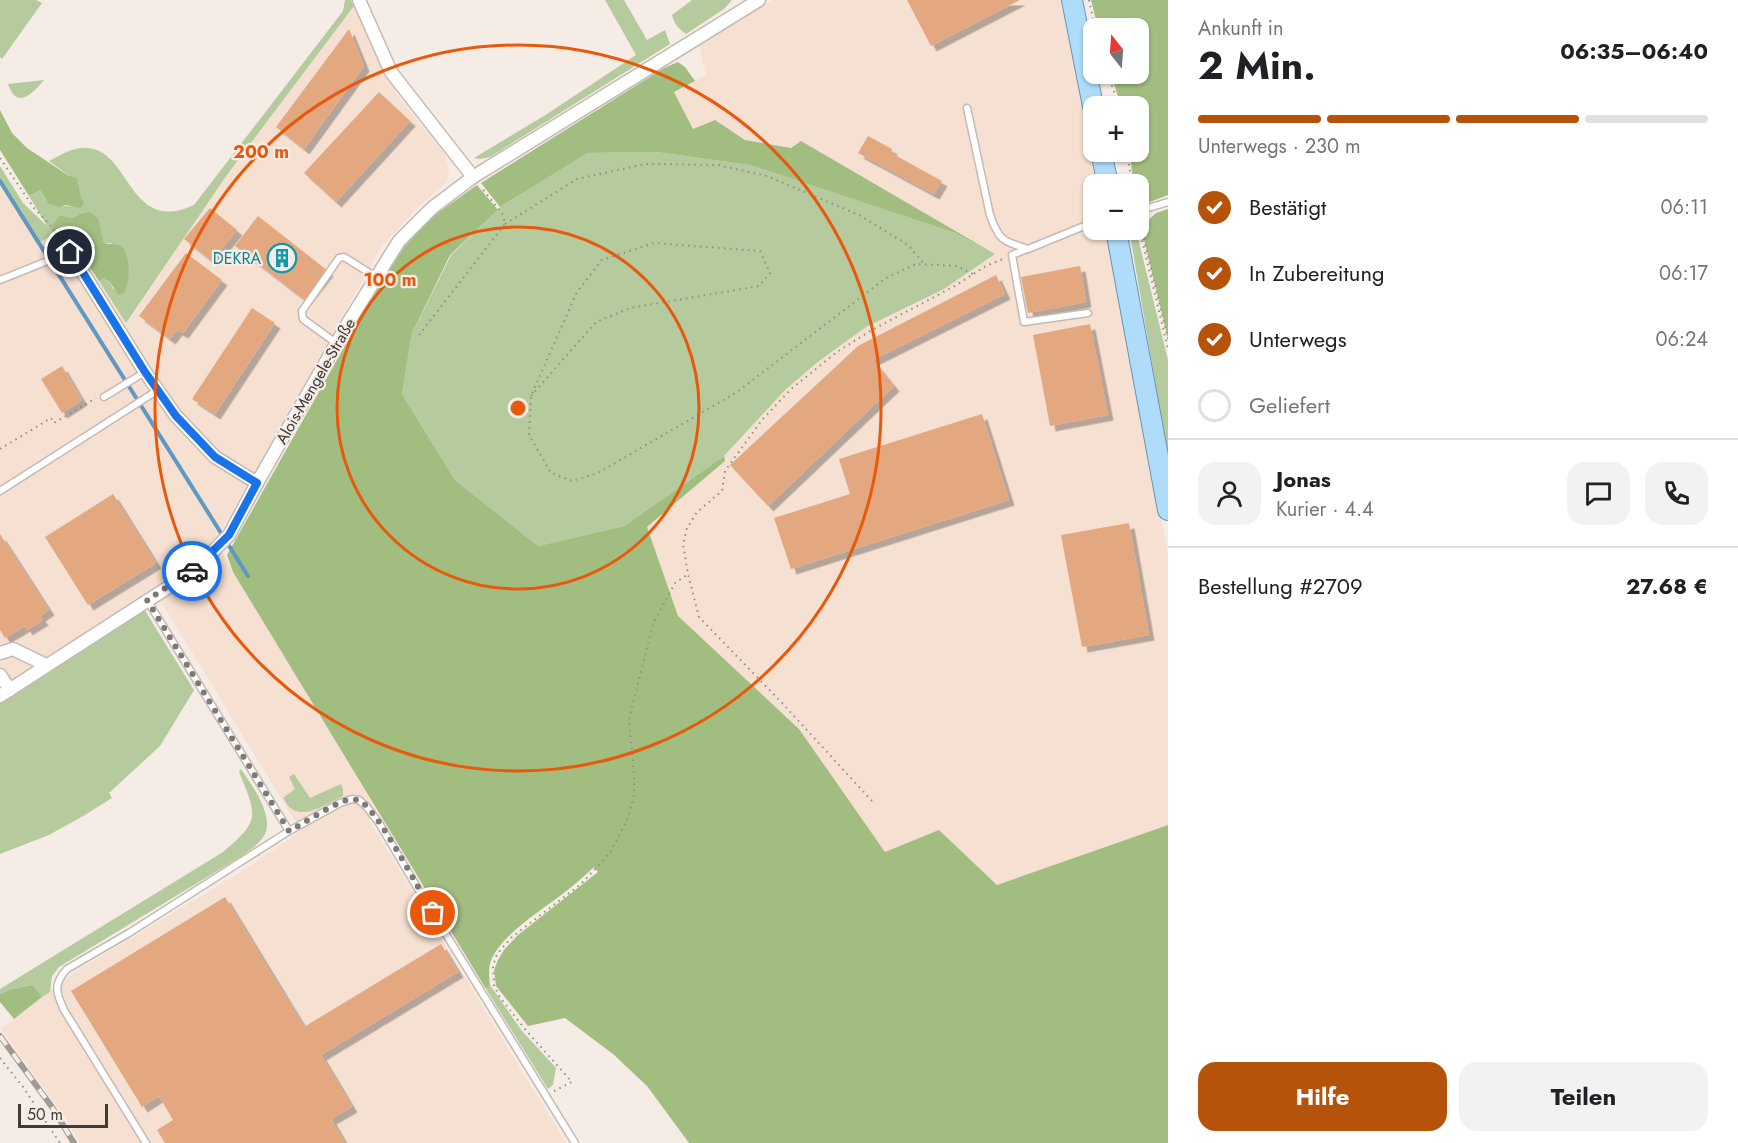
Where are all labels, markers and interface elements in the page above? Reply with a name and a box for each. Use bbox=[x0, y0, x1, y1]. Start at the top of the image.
text: Ankunft in bbox=[1198, 14, 1284, 43]
north arrow bbox=[1083, 18, 1149, 84]
map controls bbox=[1083, 18, 1149, 240]
text: 06:35–06:40 bbox=[1560, 35, 1708, 67]
text: 2 Min. bbox=[1198, 37, 1316, 94]
button: + bbox=[1083, 96, 1149, 162]
text: Unterwegs · 230 m bbox=[1198, 132, 1361, 161]
text: 200 m bbox=[233, 139, 289, 165]
button: − bbox=[1083, 174, 1149, 240]
icon: check bbox=[1198, 191, 1231, 224]
text: Bestätigt bbox=[1249, 191, 1326, 223]
text: 06:11 bbox=[1660, 193, 1708, 222]
pin bbox=[44, 226, 95, 277]
icon: home bbox=[53, 235, 86, 268]
building icon: DEKRA bbox=[266, 242, 298, 274]
place label: DEKRA bbox=[213, 247, 261, 270]
icon: check bbox=[1198, 257, 1231, 290]
text: In Zubereitung bbox=[1249, 257, 1384, 289]
text: 06:17 bbox=[1659, 259, 1708, 288]
text: 100 m bbox=[363, 267, 417, 293]
street label: Alois-Mengele-Straße bbox=[270, 314, 361, 449]
icon: check bbox=[1198, 323, 1231, 356]
text: Unterwegs bbox=[1249, 323, 1347, 355]
text: 06:24 bbox=[1655, 325, 1708, 354]
text: Geliefert bbox=[1249, 389, 1330, 421]
centre of rings bbox=[508, 398, 528, 418]
button: person bbox=[1198, 462, 1261, 525]
button: chat bbox=[1567, 462, 1630, 525]
button: phone bbox=[1645, 462, 1708, 525]
text: Jonas bbox=[1276, 463, 1331, 495]
text: Kurier · 4.4 bbox=[1276, 495, 1374, 524]
courier bbox=[162, 541, 222, 601]
icon: car bbox=[176, 555, 209, 588]
text: Bestellung #2709 bbox=[1198, 570, 1363, 602]
text: 27.68 € bbox=[1626, 570, 1708, 602]
pin bbox=[407, 887, 458, 938]
icon: bag bbox=[416, 896, 449, 929]
button: Hilfe bbox=[1198, 1062, 1447, 1131]
button: Teilen bbox=[1459, 1062, 1708, 1131]
scale bar bbox=[18, 1101, 108, 1128]
text: 50 m bbox=[27, 1103, 63, 1126]

